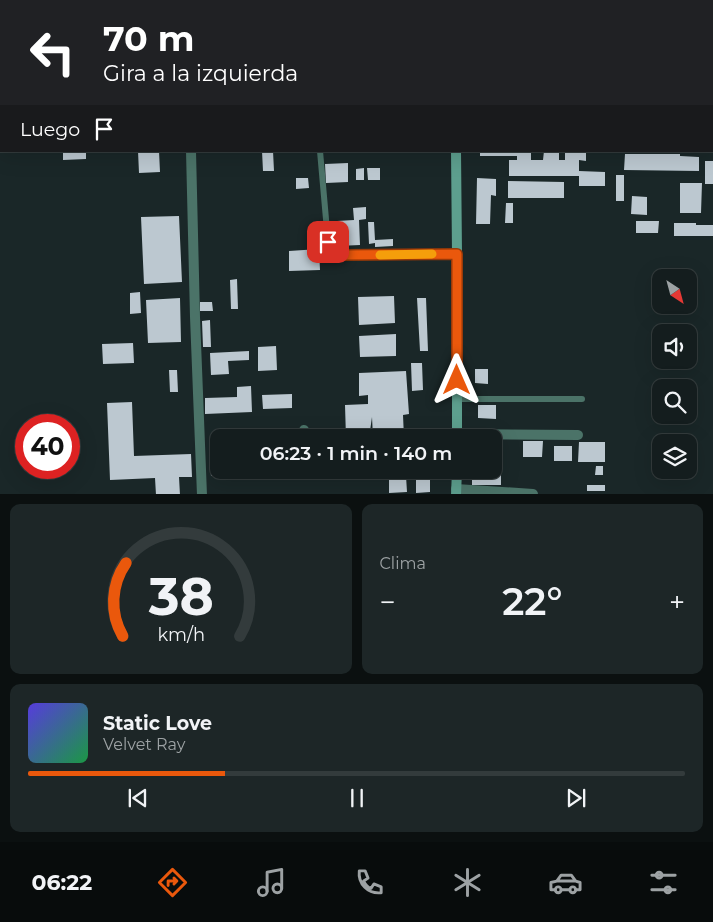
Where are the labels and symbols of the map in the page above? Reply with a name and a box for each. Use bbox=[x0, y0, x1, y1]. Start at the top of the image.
pin bbox=[307, 221, 349, 263]
north arrow bbox=[652, 269, 698, 314]
position arrow bbox=[430, 353, 482, 405]
speed limit sign: 40 bbox=[15, 414, 80, 479]

